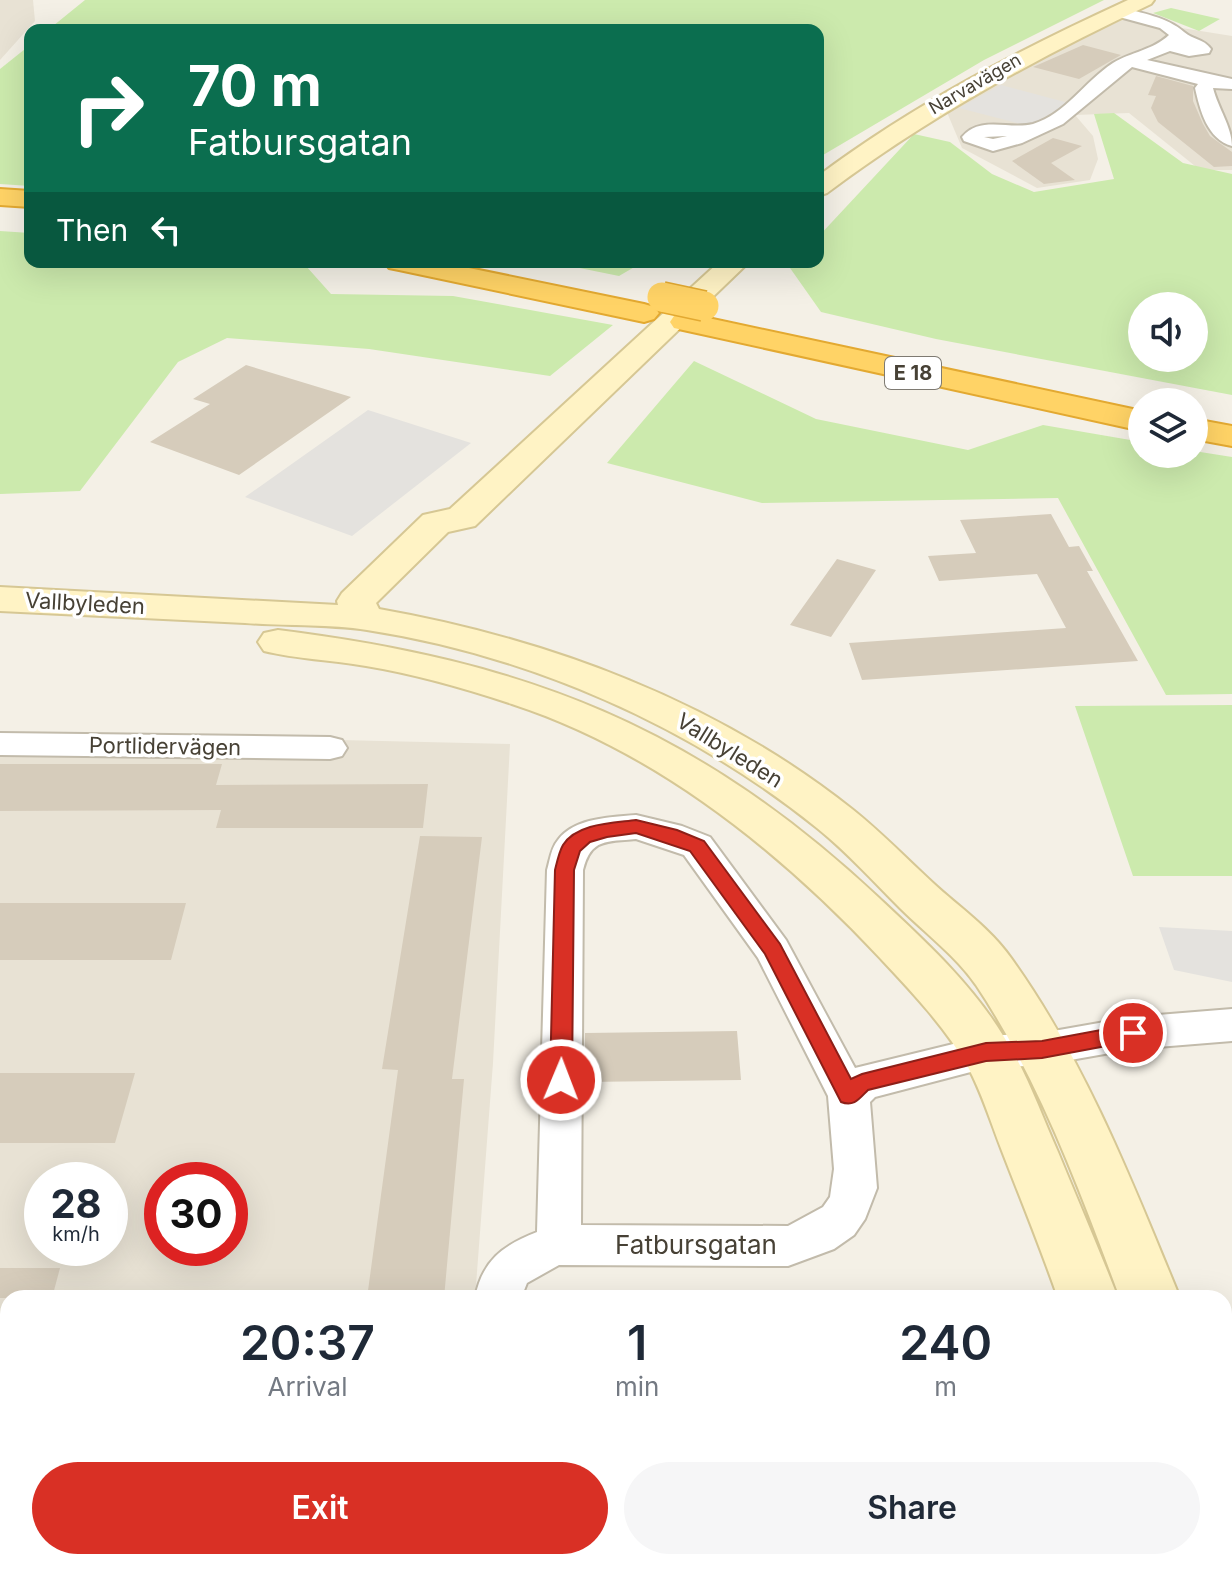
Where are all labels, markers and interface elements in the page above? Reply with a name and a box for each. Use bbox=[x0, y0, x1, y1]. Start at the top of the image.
street label: Narvavägen bbox=[925, 49, 1025, 118]
text: 70 m bbox=[188, 52, 322, 120]
icon: right bbox=[56, 56, 160, 160]
text: Fatbursgatan bbox=[188, 120, 412, 164]
icon: left bbox=[144, 208, 188, 252]
text: Then bbox=[56, 212, 128, 248]
map controls bbox=[1128, 292, 1208, 468]
button: sound bbox=[1128, 292, 1208, 372]
road number: E 18 bbox=[885, 357, 941, 389]
button: layers bbox=[1128, 388, 1208, 468]
street label: Vallbyleden bbox=[24, 587, 146, 619]
street label: Vallbyleden bbox=[672, 707, 788, 793]
street label: Portlidervägen bbox=[89, 732, 241, 760]
pin bbox=[1099, 999, 1167, 1067]
icon: arrive bbox=[1111, 1011, 1155, 1055]
position arrow bbox=[519, 1038, 603, 1122]
speed limit sign: 30 bbox=[144, 1162, 248, 1266]
text: 28 bbox=[50, 1179, 102, 1228]
text: km/h bbox=[52, 1222, 100, 1246]
street label: Fatbursgatan bbox=[615, 1229, 777, 1260]
text: 20:37 bbox=[240, 1313, 375, 1372]
text: 1 bbox=[627, 1313, 647, 1372]
text: 240 bbox=[899, 1313, 992, 1372]
text: Arrival bbox=[267, 1371, 347, 1402]
text: min bbox=[615, 1371, 659, 1402]
text: m bbox=[934, 1371, 957, 1402]
button: Exit bbox=[32, 1462, 608, 1554]
button: Share bbox=[624, 1462, 1200, 1554]

